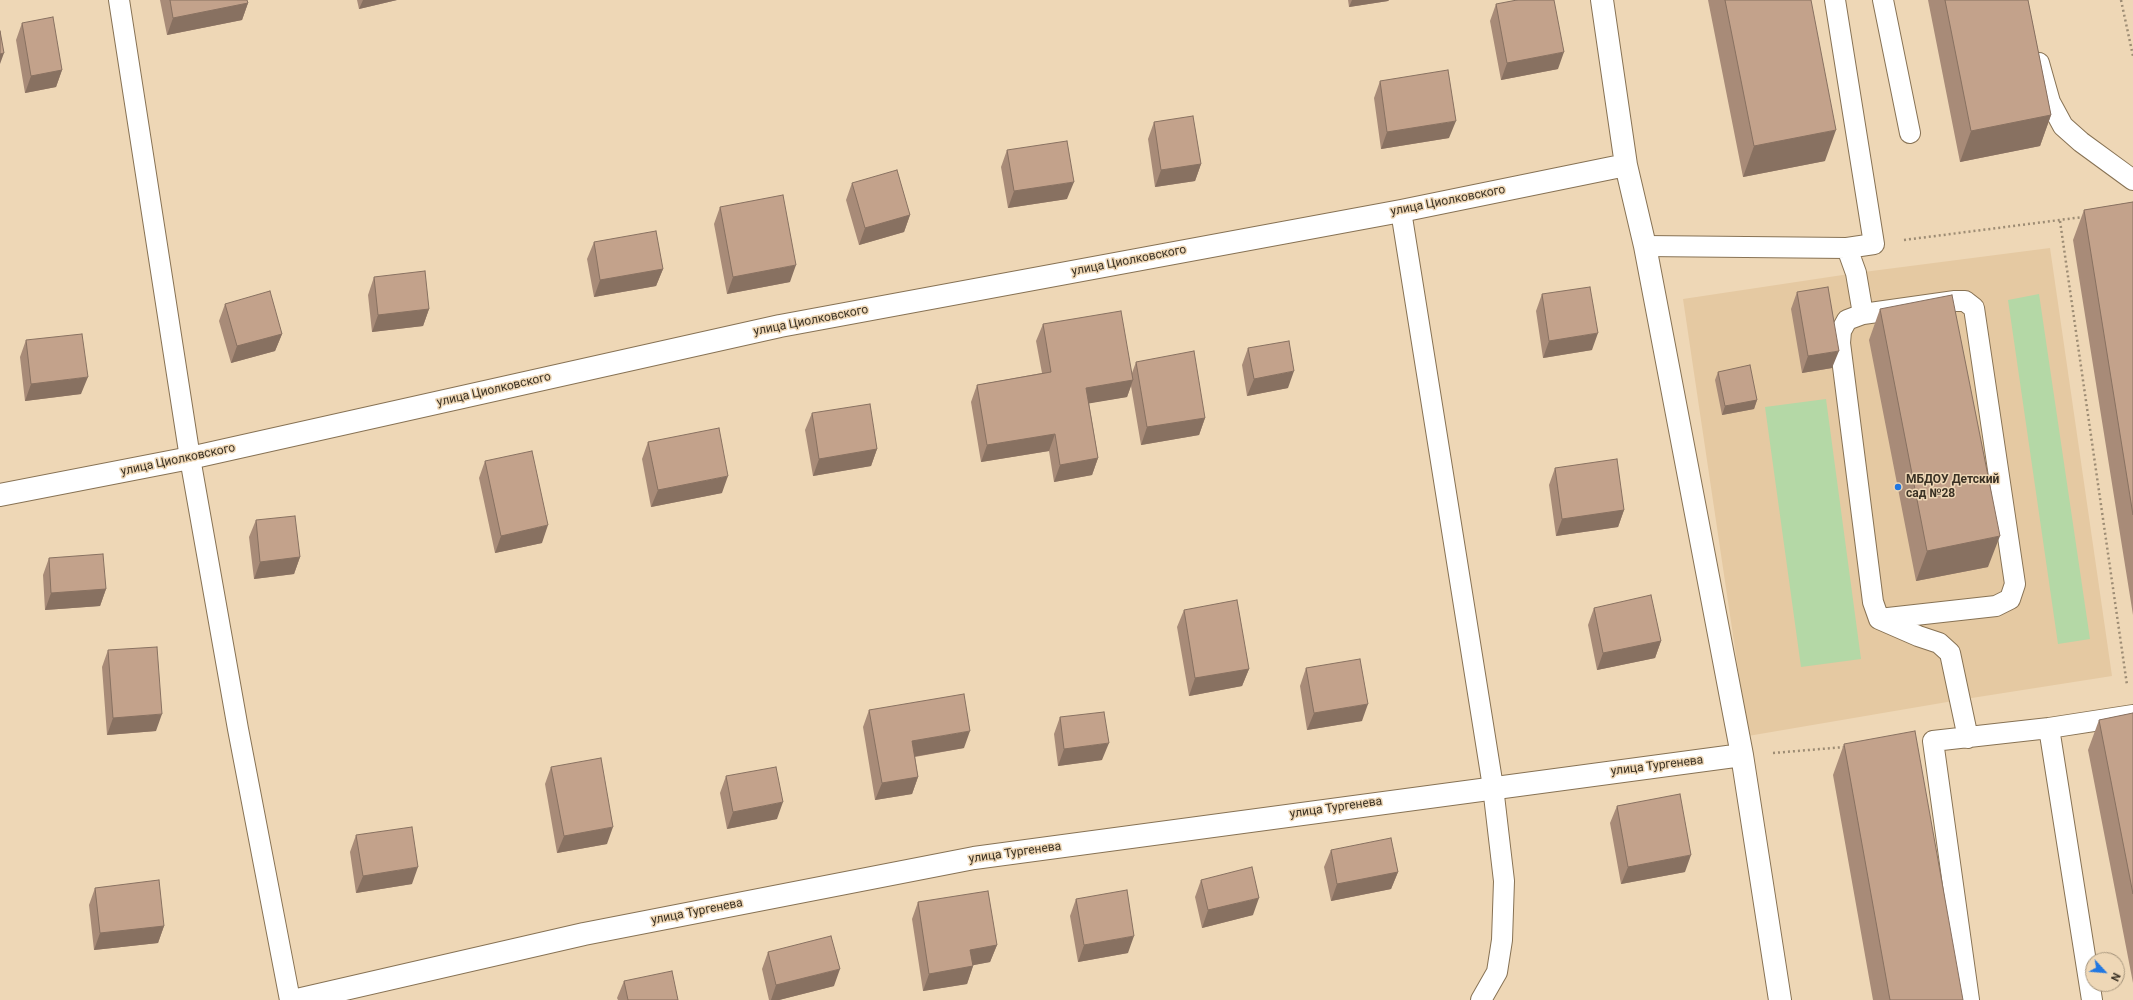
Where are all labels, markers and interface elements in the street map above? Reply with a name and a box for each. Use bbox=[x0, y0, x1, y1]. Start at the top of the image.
street label: улица Циолковского bbox=[1389, 183, 1507, 219]
street label: улица Циолковского bbox=[1070, 243, 1188, 279]
street label: улица Циолковского bbox=[752, 303, 870, 339]
street label: улица Циолковского bbox=[436, 370, 552, 410]
street label: улица Циолковского bbox=[119, 441, 237, 479]
place label: МБДОУ Детский сад №28 bbox=[1906, 473, 1999, 501]
marker: МБДОУ Детский сад №28 bbox=[1893, 482, 1903, 492]
street label: улица Тургенева bbox=[1610, 753, 1704, 779]
street label: улица Тургенева bbox=[1289, 794, 1383, 822]
street label: улица Тургенева bbox=[968, 839, 1062, 867]
street label: улица Тургенева bbox=[650, 896, 744, 928]
north arrow bbox=[2085, 952, 2125, 992]
text: N bbox=[2108, 971, 2123, 983]

